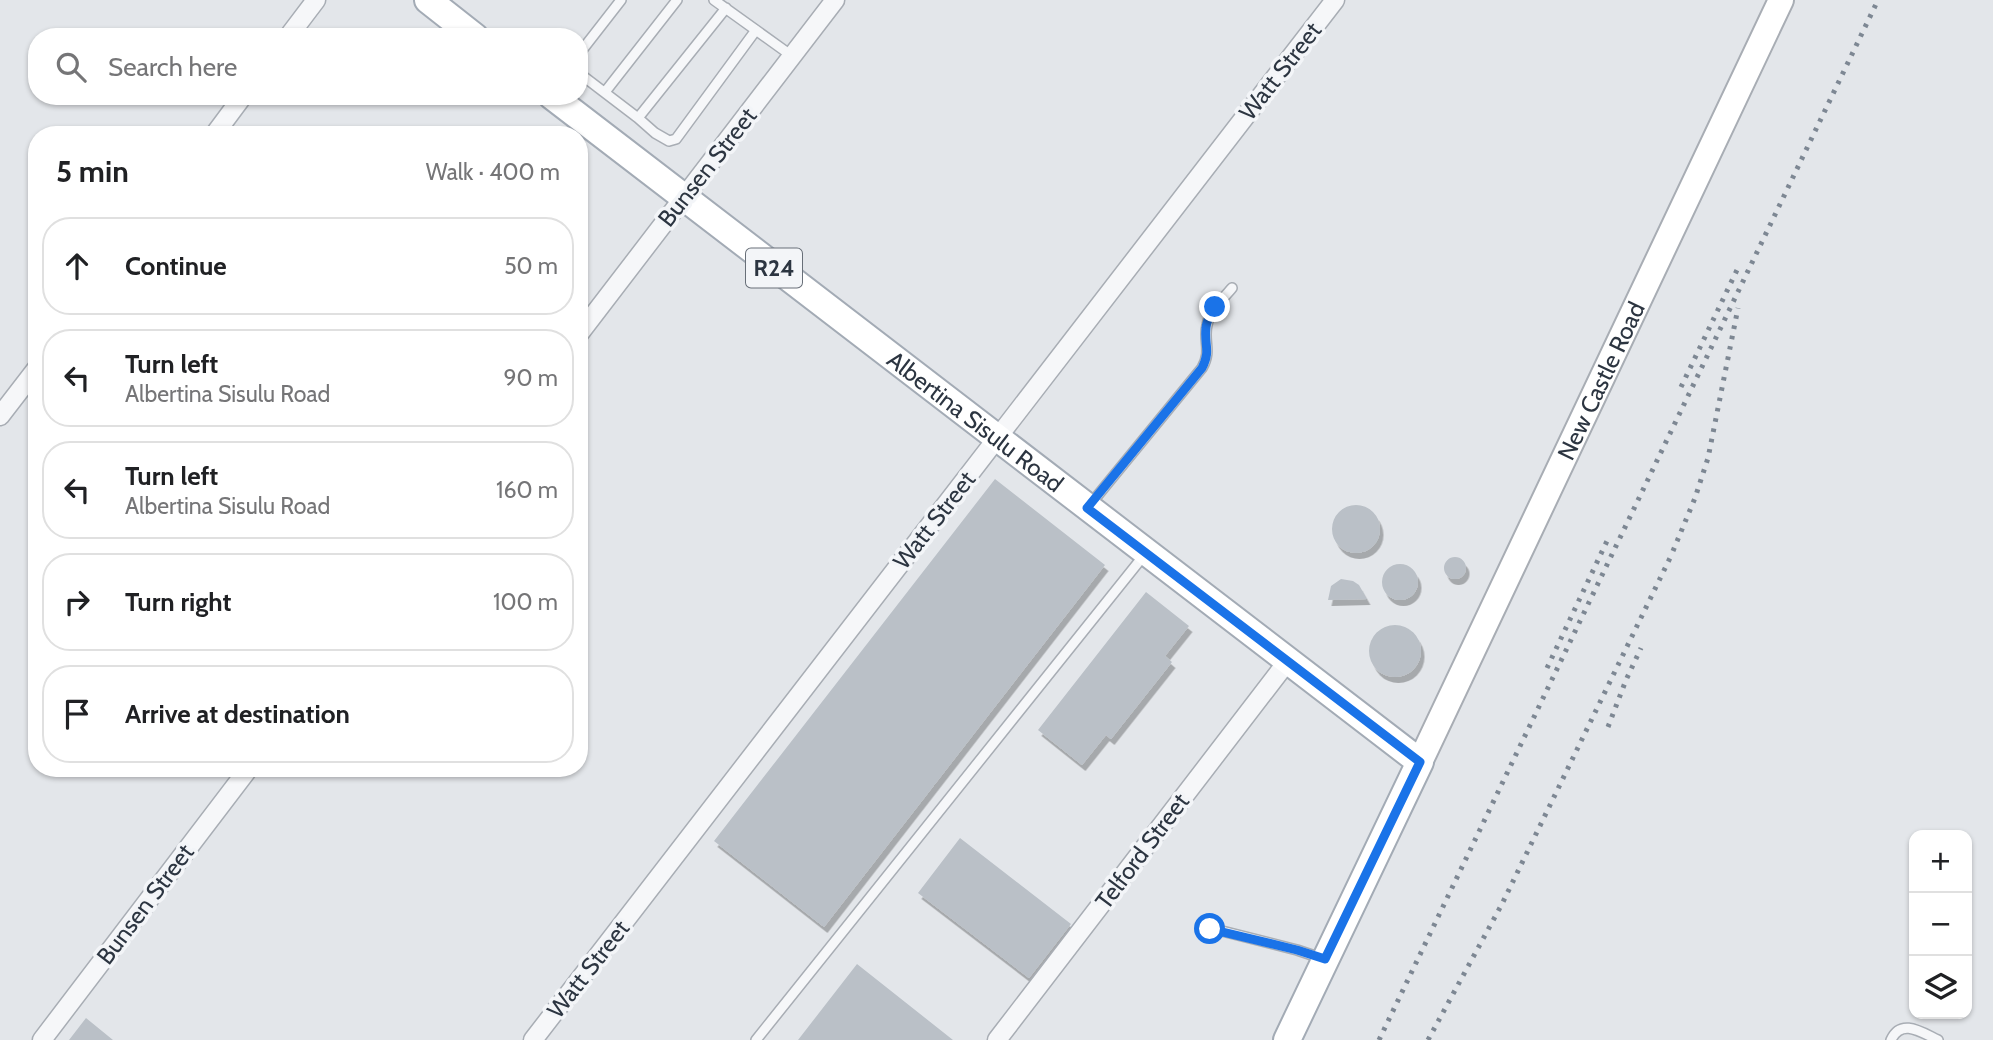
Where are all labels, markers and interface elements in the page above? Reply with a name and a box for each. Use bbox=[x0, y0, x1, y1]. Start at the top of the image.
street label: Watt Street bbox=[1233, 16, 1327, 126]
search box bbox=[28, 28, 588, 105]
icon: search bbox=[52, 48, 90, 86]
text: Search here bbox=[108, 51, 237, 83]
street label: Bunsen Street bbox=[652, 102, 762, 232]
text: 5 min bbox=[56, 153, 129, 190]
text: Walk · 400 m bbox=[426, 158, 560, 186]
icon: ahead bbox=[58, 247, 96, 285]
road number: R24 bbox=[746, 248, 802, 288]
text: Continue bbox=[125, 250, 227, 282]
text: 50 m bbox=[504, 252, 558, 280]
route end bbox=[1199, 291, 1230, 322]
street label: New Castle Road bbox=[1551, 297, 1650, 464]
street label: Albertina Sisulu Road bbox=[882, 344, 1069, 498]
text: Turn left bbox=[125, 348, 218, 380]
icon: left bbox=[58, 359, 96, 397]
text: 90 m bbox=[504, 364, 558, 392]
text: Albertina Sisulu Road bbox=[125, 380, 330, 408]
text: Turn left bbox=[125, 460, 218, 492]
street label: Watt Street bbox=[887, 465, 981, 575]
icon: left bbox=[58, 471, 96, 509]
text: 160 m bbox=[496, 476, 558, 504]
text: Albertina Sisulu Road bbox=[125, 492, 330, 520]
icon: right bbox=[58, 583, 96, 621]
text: Turn right bbox=[125, 586, 231, 618]
text: 100 m bbox=[493, 588, 558, 616]
icon: arrive bbox=[58, 695, 96, 733]
text: Arrive at destination bbox=[125, 698, 350, 730]
street label: Telford Street bbox=[1089, 787, 1195, 915]
map controls bbox=[1909, 830, 1972, 1019]
button: + bbox=[1909, 830, 1972, 893]
street label: Bunsen Street bbox=[90, 838, 200, 970]
button: − bbox=[1909, 893, 1972, 956]
route start bbox=[1194, 913, 1225, 944]
street label: Watt Street bbox=[541, 914, 635, 1024]
button: layers bbox=[1909, 956, 1972, 1019]

